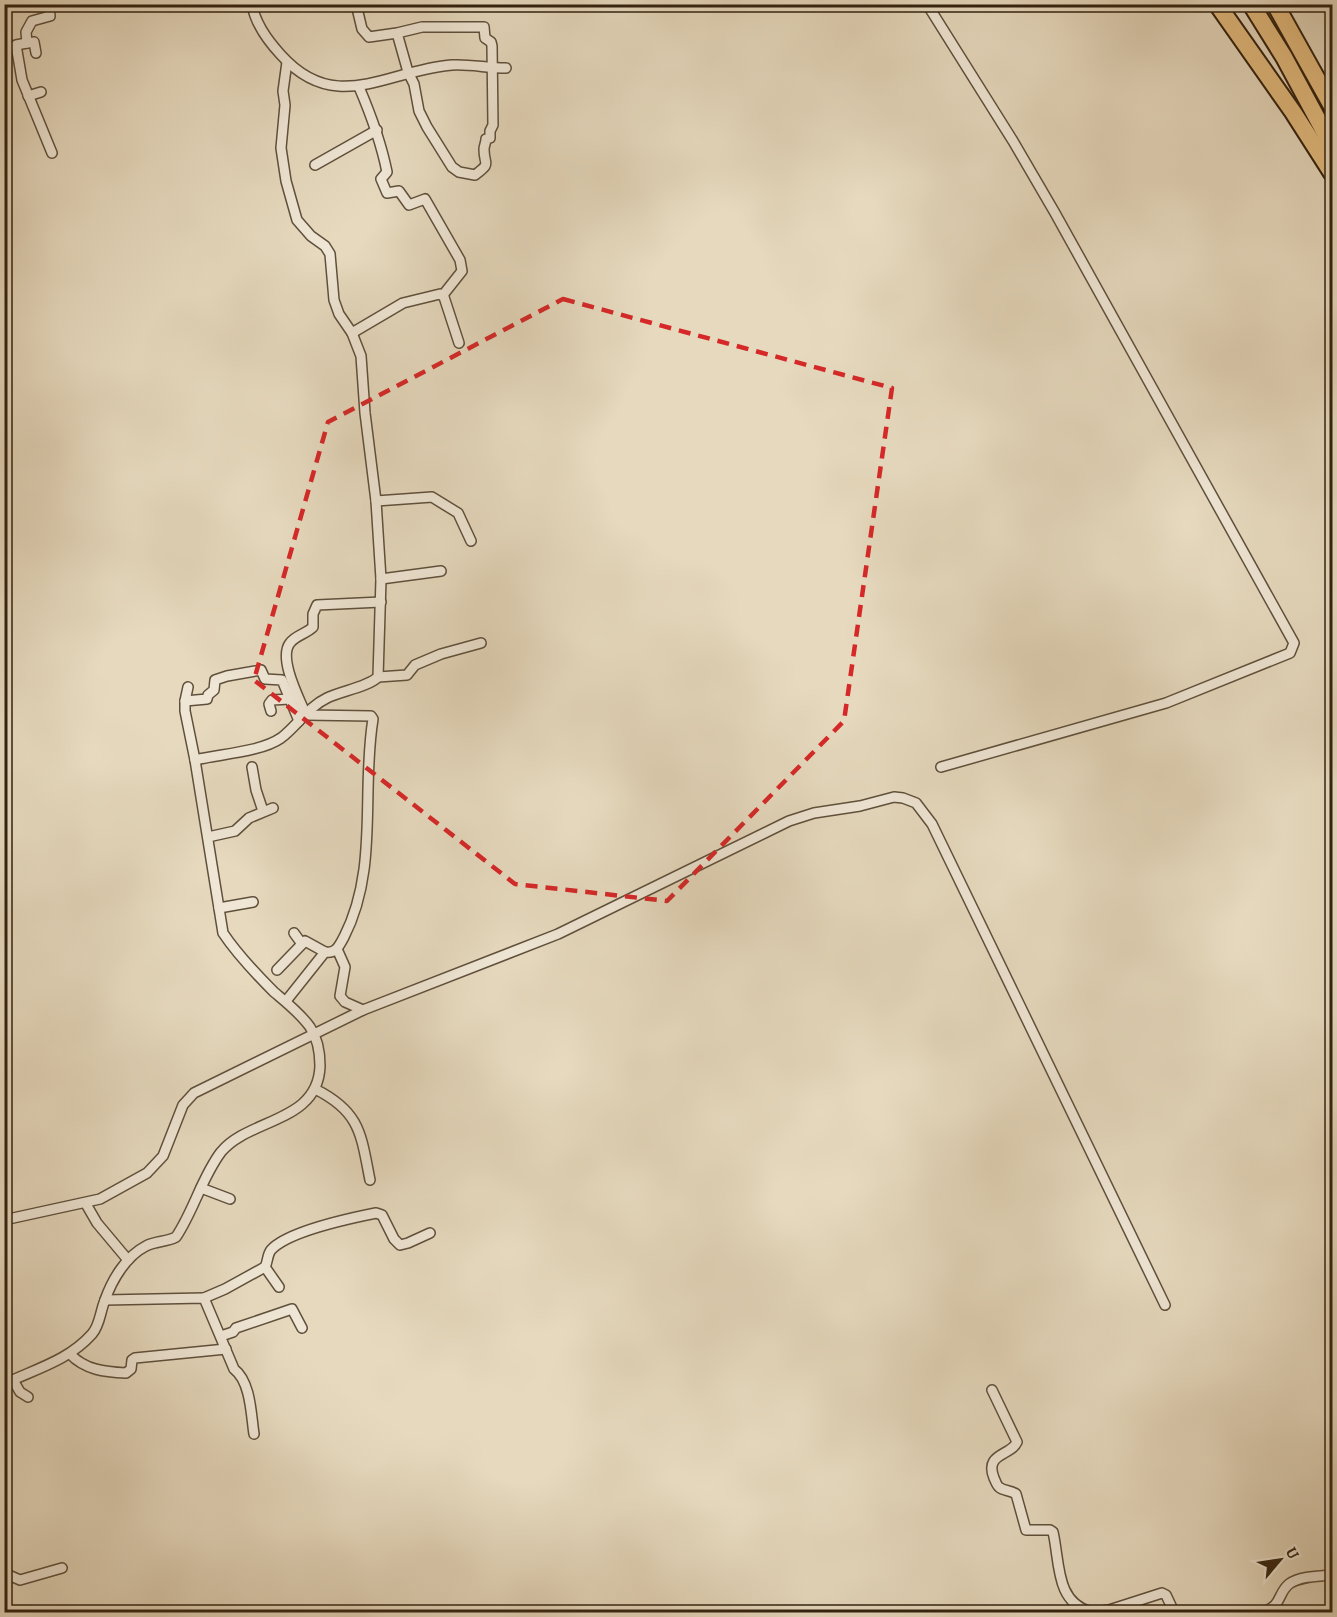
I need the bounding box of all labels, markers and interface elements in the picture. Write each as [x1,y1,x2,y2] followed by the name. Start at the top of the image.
[1250,1530,1310,1590] north arrow
[1280,1543,1305,1564] text: U

